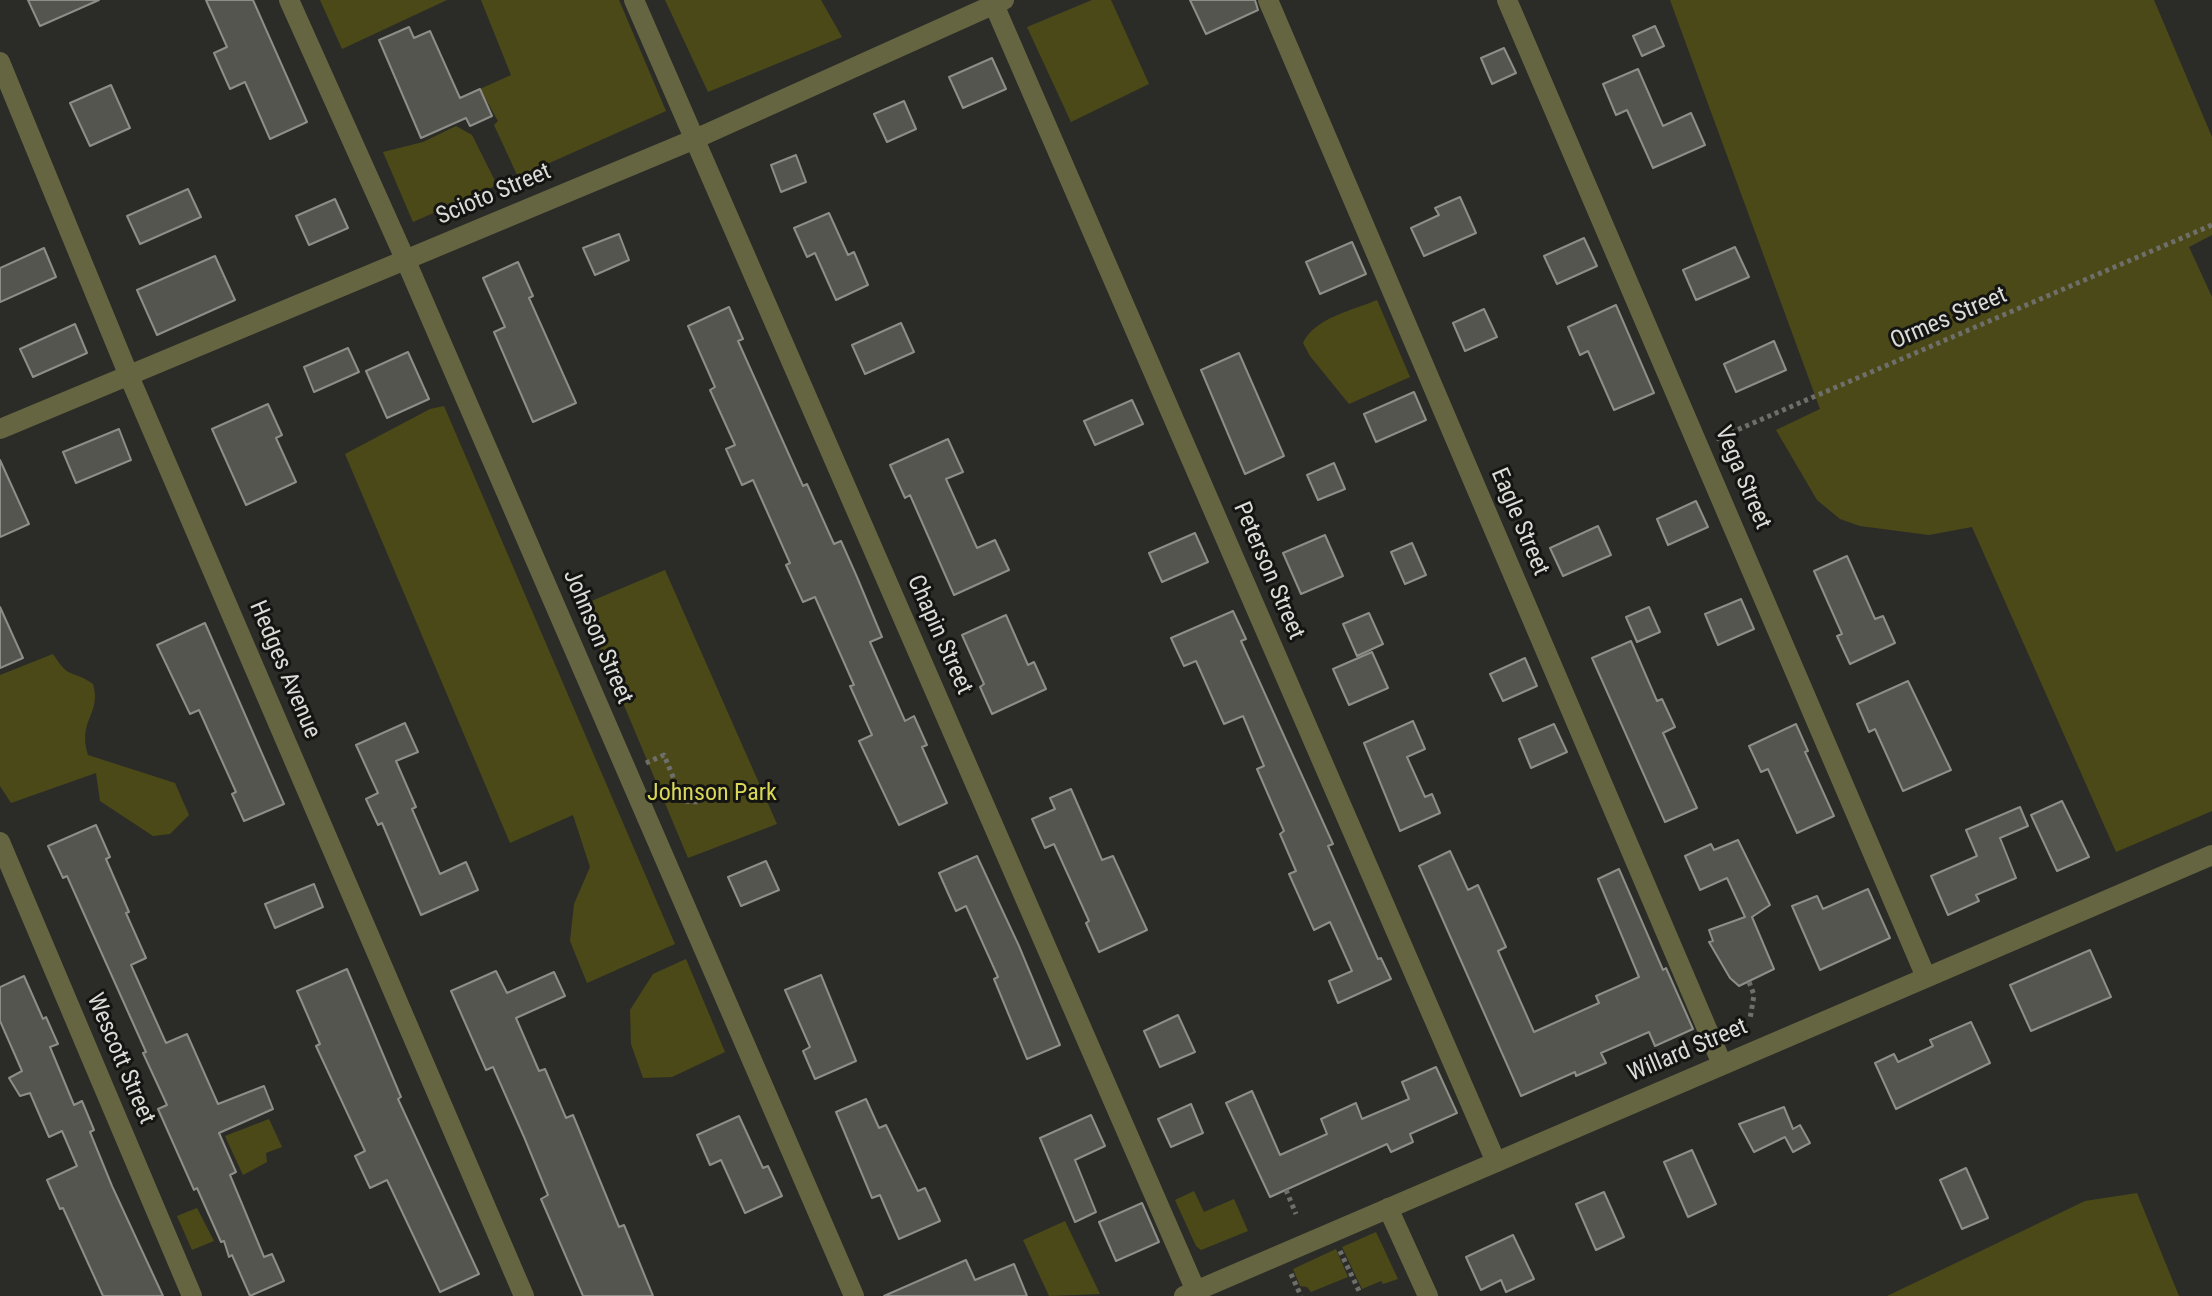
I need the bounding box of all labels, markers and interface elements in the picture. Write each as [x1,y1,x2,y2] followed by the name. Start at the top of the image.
[432,158,556,232] street label: Scioto Street
[1886,282,2012,356] street label: Ormes Street
[1707,422,1777,534] street label: Vega Street
[1484,464,1554,580] street label: Eagle Street
[1226,498,1310,644] street label: Peterson Street
[556,565,638,709] street label: Johnson Street
[900,571,978,699] street label: Chapin Street
[242,597,326,743] street label: Hedges Avenue
[647,780,777,808] park label: Johnson Park
[80,989,160,1129] street label: Wescott Street
[1624,1013,1752,1089] street label: Willard Street

